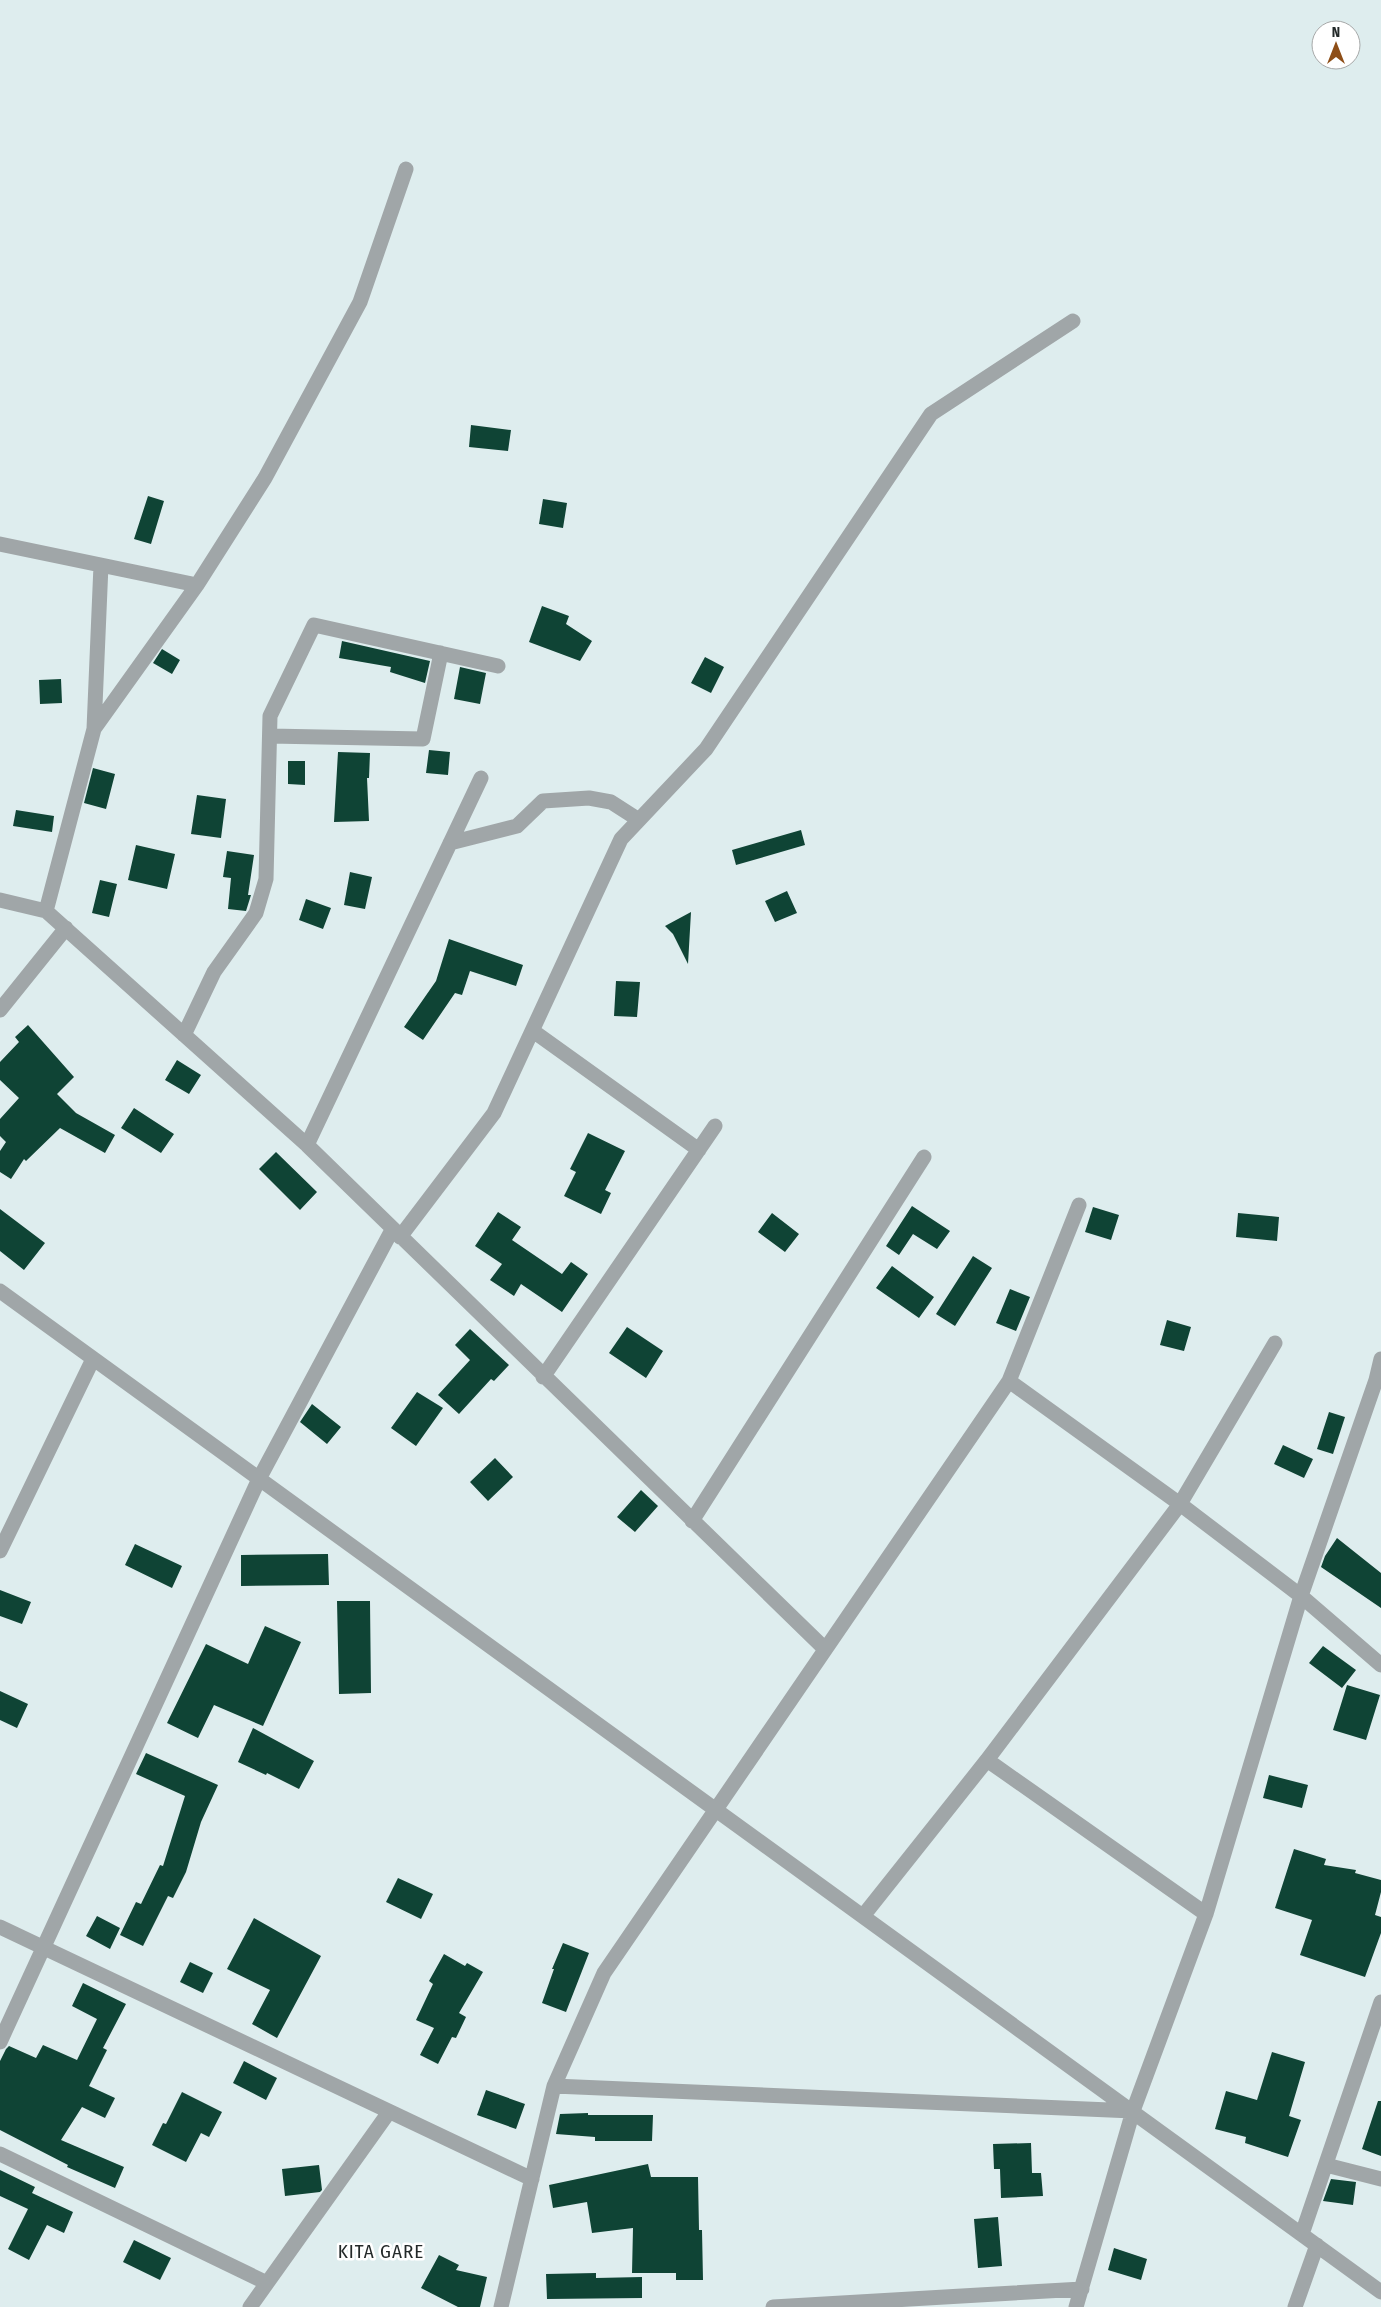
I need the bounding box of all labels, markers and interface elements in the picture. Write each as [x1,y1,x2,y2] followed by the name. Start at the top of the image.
[1311,20,1361,70] north arrow
[1332,24,1340,41] text: N
[338,2240,424,2263] district label: KITA GARE

